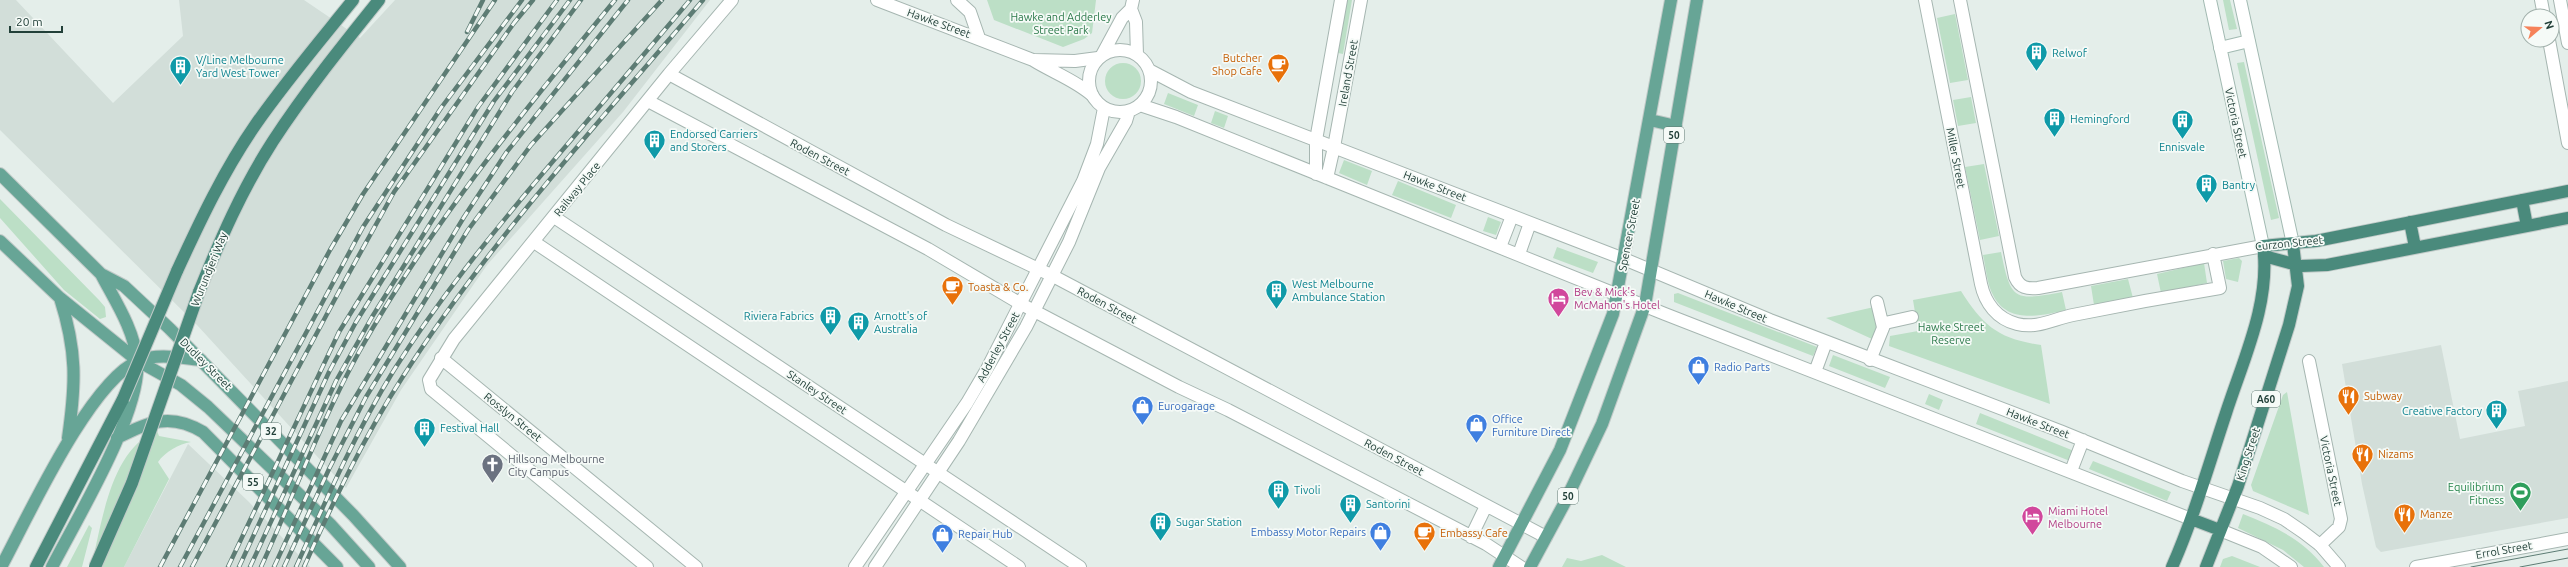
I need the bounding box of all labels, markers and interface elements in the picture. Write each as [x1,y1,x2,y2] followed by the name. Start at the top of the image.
[906,6,973,40] street label: Hawke Street
[10,8,62,34] scale bar
[2520,8,2560,48] north arrow
[1010,11,1112,36] park label: Hawke and Adderley Street Park
[16,15,43,28] text: 20 m
[2542,19,2556,31] text: N
[1336,38,1360,107] street label: Ireland Street
[2023,40,2049,73] building icon: Relwof
[2052,47,2088,59] place label: Relwof
[1265,51,1291,84] cafe icon: Butcher Shop Cafe
[1212,52,1263,77] place label: Butcher Shop Cafe
[167,53,193,86] building icon: V/Line Melbourne Yard West Tower
[196,54,284,79] place label: V/Line Melbourne Yard West Tower
[2223,87,2249,160] street label: Victoria Street
[2041,106,2067,139] building icon: Hemingford
[2169,108,2195,141] building icon: Ennisvale
[2070,113,2130,125] place label: Hemingford
[642,127,668,160] building icon: Endorsed Carriers and Storers
[1664,127,1684,143] road number: 50
[1944,127,1968,190] street label: Miller Street
[670,128,758,153] place label: Endorsed Carriers and Storers
[788,136,852,178] street label: Roden Street
[2159,141,2205,153] place label: Ennisvale
[551,159,603,219] street label: Railway Place
[1402,168,1469,204] street label: Hawke Street
[2193,172,2219,205] building icon: Bantry
[2222,179,2256,191] place label: Bantry
[1616,197,1642,272] street label: Spencer Street
[189,230,230,308] street label: Wurundjeri Way
[2255,233,2324,253] street label: Curzon Street
[940,274,966,307] cafe icon: Toasta & Co.
[1263,277,1289,310] building icon: West Melbourne Ambulance Station
[1292,278,1385,303] place label: West Melbourne Ambulance Station
[968,281,1028,293] place label: Toasta & Co.
[1075,284,1139,326] street label: Roden Street
[1545,285,1571,318] hotel icon: Bev & Mick's McMahon's Hotel
[1574,286,1660,311] place label: Bev & Mick's McMahon's Hotel
[1703,287,1770,325] street label: Hawke Street
[817,303,843,336] building icon: Riviera Fabrics
[846,309,872,342] building icon: Arnott's of Australia
[974,309,1022,384] street label: Adderley Street
[744,310,814,322] place label: Riviera Fabrics
[874,310,928,335] place label: Arnott's of Australia
[1918,321,1985,346] park label: Hawke Street Reserve
[178,336,235,393] street label: Dudley Street
[1686,354,1712,387] shop icon: Radio Parts
[1714,361,1770,373] place label: Radio Parts
[785,368,850,417] street label: Stanley Street
[2336,383,2362,416] restaurant icon: Subway
[482,390,545,444] street label: Rosslyn Street
[2364,390,2403,402] place label: Subway
[2252,391,2280,407] road number: A60
[1129,393,1155,426] shop icon: Eurogarage
[2484,398,2510,431] building icon: Creative Factory
[1158,400,1215,412] place label: Eurogarage
[2005,405,2072,441] street label: Hawke Street
[2402,405,2483,417] place label: Creative Factory
[1464,412,1490,445] shop icon: Office Furniture Direct
[1492,413,1571,438] place label: Office Furniture Direct
[412,415,438,448] building icon: Festival Hall
[440,422,499,434] place label: Festival Hall
[261,423,281,439] road number: 32
[2234,425,2262,482] street label: King Street
[2318,435,2344,508] street label: Victoria Street
[1362,436,1426,478] street label: Roden Street
[2350,441,2376,474] restaurant icon: Nizams
[2378,448,2414,460] place label: Nizams
[480,452,506,485] church icon: Hillsong Melbourne City Campus
[508,453,605,478] place label: Hillsong Melbourne City Campus
[243,474,263,490] road number: 55
[1265,477,1291,510] building icon: Tivoli
[2507,480,2533,513] sports icon: Equilibrium Fitness
[2448,481,2504,506] place label: Equilibrium Fitness
[1294,484,1320,496] place label: Tivoli
[1558,488,1578,504] road number: 50
[1337,491,1363,524] building icon: Santorini
[1366,498,1410,510] place label: Santorini
[2392,501,2418,534] restaurant icon: Manze
[2019,504,2045,537] hotel icon: Miami Hotel Melbourne
[2048,505,2108,530] place label: Miami Hotel Melbourne
[2420,508,2453,520] place label: Manze
[1148,509,1174,542] building icon: Sugar Station
[1176,516,1242,528] place label: Sugar Station
[1368,519,1394,552] shop icon: Embassy Motor Repairs
[1412,520,1438,553] cafe icon: Embassy Cafe
[930,521,956,554] shop icon: Repair Hub
[1251,526,1366,538] place label: Embassy Motor Repairs
[1440,527,1508,539] place label: Embassy Cafe
[958,528,1013,540] place label: Repair Hub
[2475,539,2534,561] street label: Errol Street

